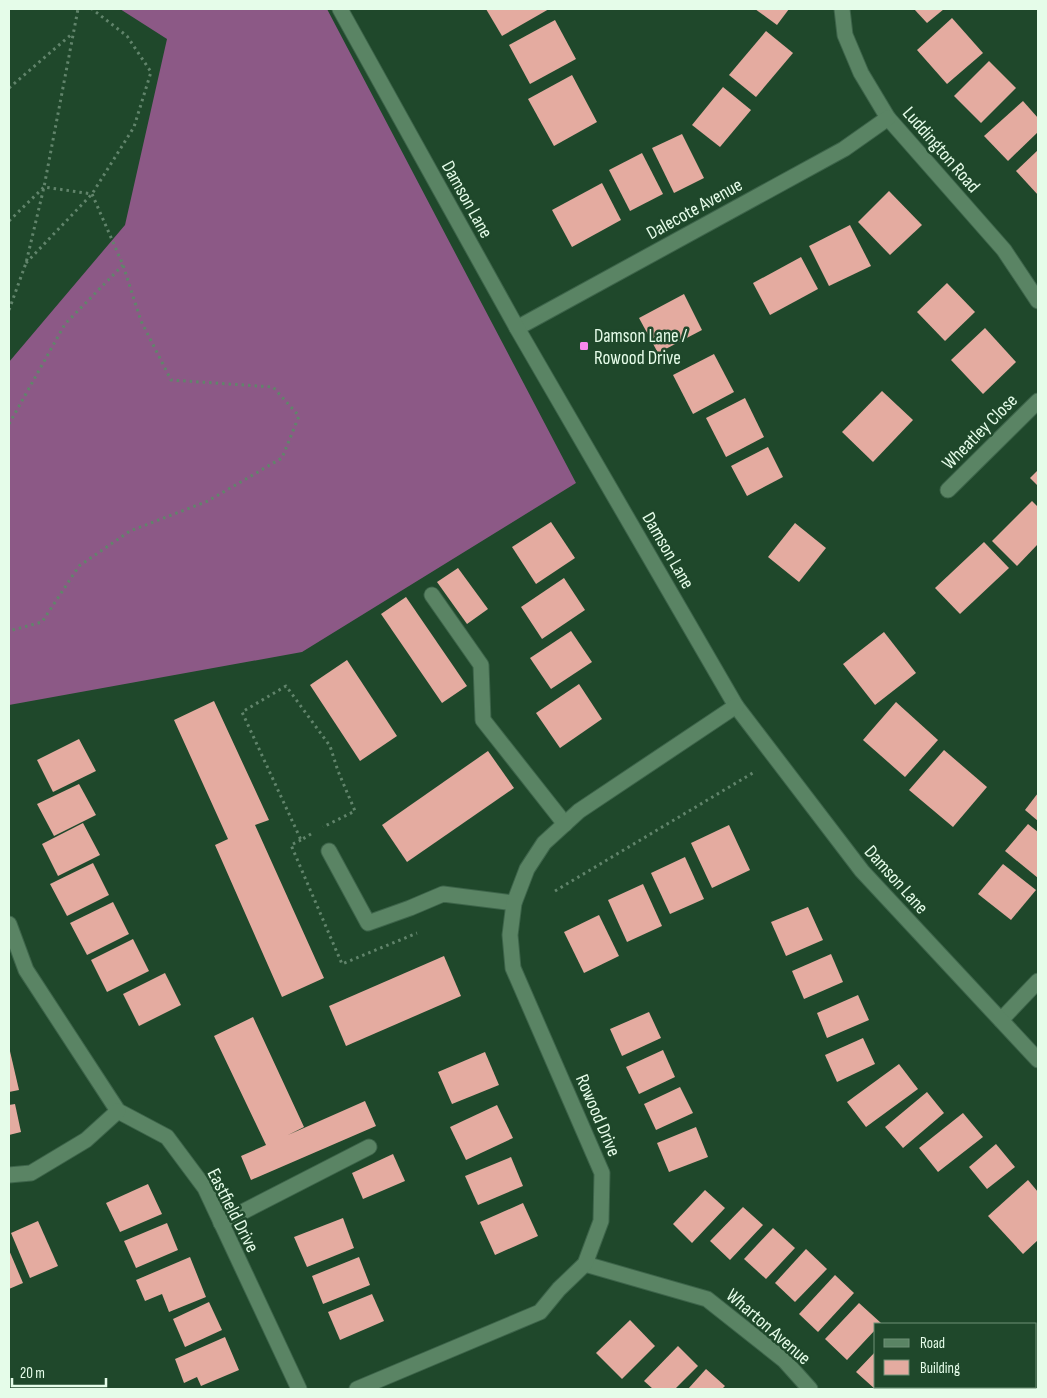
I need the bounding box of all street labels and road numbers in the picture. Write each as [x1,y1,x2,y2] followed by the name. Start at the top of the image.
[897,102,984,198] street label: Luddington Road
[436,157,497,242] street label: Damson Lane
[643,174,747,245] street label: Dalecote Avenue
[937,389,1023,475] street label: Wheatley Close
[637,508,699,593] street label: Damson Lane
[859,841,933,919] street label: Damson Lane
[570,1071,625,1160] street label: Rowood Drive
[202,1165,264,1256] street label: Eastfield Drive
[721,1284,815,1370] street label: Wharton Avenue

